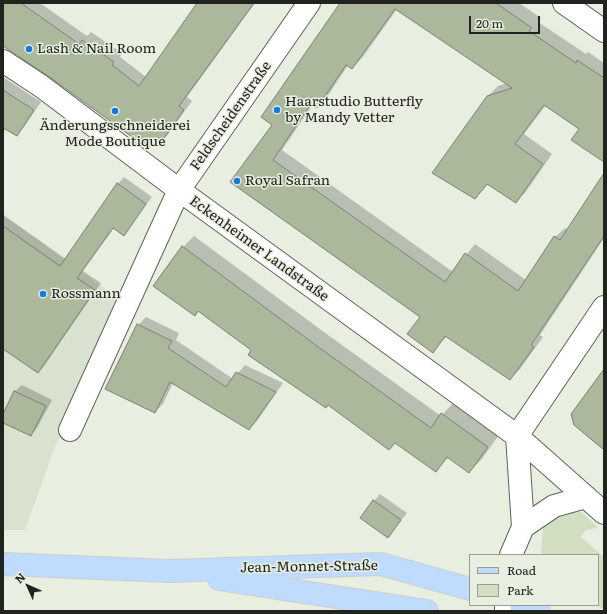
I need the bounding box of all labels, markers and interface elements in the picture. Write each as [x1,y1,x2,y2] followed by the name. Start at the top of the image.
[471,8,542,34] scale bar
[476,14,503,32] text: 20 m
[37,41,156,57] place label: Lash & Nail Room
[24,44,34,54] marker: Lash & Nail Room
[187,58,275,174] street label: Feldscheidenstraße
[285,94,423,126] place label: Haarstudio Butterfly by Mandy Vetter
[272,105,282,115] marker: Haarstudio Butterfly by Mandy Vetter
[110,106,120,116] marker: Änderungsschneiderei Mode Boutique
[40,118,190,150] place label: Änderungsschneiderei Mode Boutique
[245,173,330,189] place label: Royal Safran
[232,176,242,186] marker: Royal Safran
[186,193,332,305] street label: Eckenheimer Landstraße
[51,286,121,302] place label: Rossmann
[38,289,48,299] marker: Rossmann
[469,554,599,606] legend
[240,557,378,577] street label: Jean-Monnet-Straße
[507,561,536,579] text: Road
[8,566,48,606] north arrow
[11,569,28,586] text: N
[507,581,533,599] text: Park

